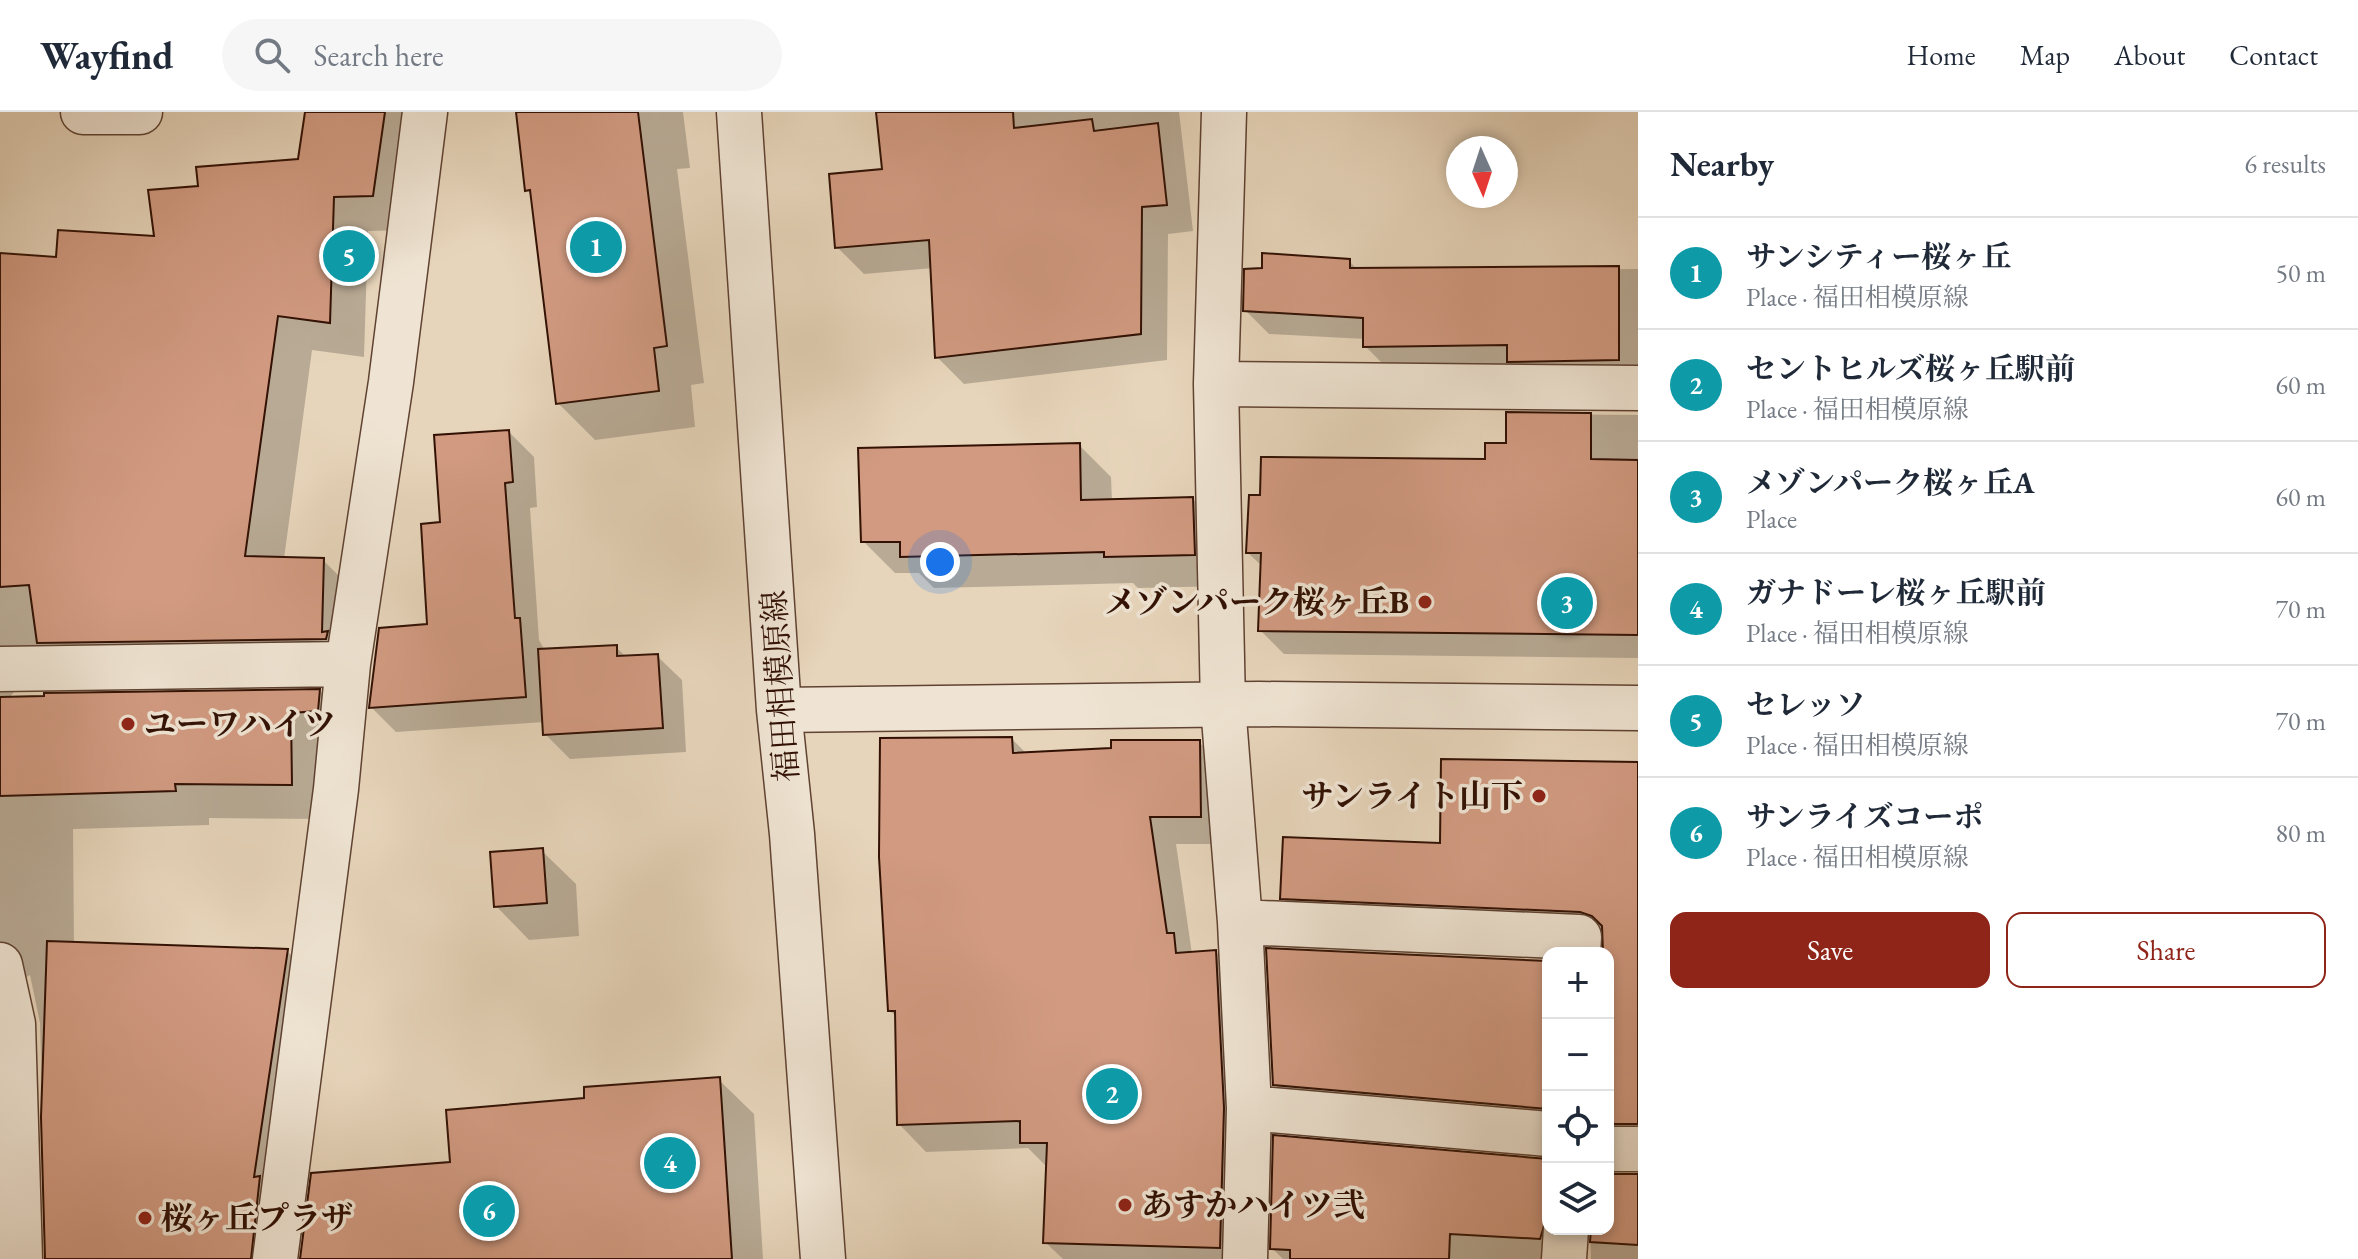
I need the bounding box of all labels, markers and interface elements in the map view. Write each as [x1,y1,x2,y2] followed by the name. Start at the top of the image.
[222,19,782,91] search box
[40,31,174,80] text: Wayfind
[250,33,294,77] icon: search
[314,36,444,75] text: Search here
[1906,37,1976,73] text: Home
[2020,37,2070,73] text: Map
[2114,37,2185,73] text: About
[2229,37,2318,73] text: Contact
[1446,136,1518,208] north arrow
[1670,142,1774,186] text: Nearby
[2245,147,2326,181] text: 6 results
[570,217,622,277] pin: 1
[323,226,375,286] pin: 5
[1746,237,2011,276] text: サンシティー桜ヶ丘
[1689,256,1703,290] text: 1
[2276,256,2326,290] text: 50 m
[1746,280,1969,314] text: Place · 福田相模原線
[1746,349,2075,388] text: セントヒルズ桜ヶ丘駅前
[1689,368,1703,402] text: 2
[2276,368,2326,402] text: 60 m
[1746,392,1969,426] text: Place · 福田相模原線
[1746,463,2035,502] text: メゾンパーク桜ヶ丘A
[1689,480,1703,514] text: 3
[2276,480,2326,514] text: 60 m
[1746,502,1797,536] text: Place
[920,542,960,582] your location
[1541,573,1593,633] pin: 3
[1746,573,2045,612] text: ガナドーレ桜ヶ丘駅前
[1104,581,1409,623] place label: メゾンパーク桜ヶ丘B
[752,589,808,783] street label: 福田相模原線
[1689,592,1703,626] text: 4
[2276,592,2326,626] text: 70 m
[1416,593,1434,611] marker: メゾンパーク桜ヶ丘B
[1746,616,1969,650] text: Place · 福田相模原線
[1746,685,1866,724] text: セレッソ
[144,703,336,745] place label: ユーワハイツ
[1689,704,1703,738] text: 5
[2276,704,2326,738] text: 70 m
[119,715,137,733] marker: ユーワハイツ
[1746,728,1969,762] text: Place · 福田相模原線
[1302,775,1523,817] place label: サンライト山下
[1530,787,1548,805] marker: サンライト山下
[1746,797,1983,836] text: サンライズコーポ
[1689,816,1703,850] text: 6
[2276,816,2326,850] text: 80 m
[1746,840,1969,874] text: Place · 福田相模原線
[1670,912,1990,988] button: Save
[2006,912,2326,988] button: Share
[1542,947,1614,1235] map controls
[1542,947,1614,1019] button: +
[1542,1019,1614,1091] button: −
[1086,1064,1138,1124] pin: 2
[1542,1091,1614,1163] button: locate
[644,1133,696,1193] pin: 4
[1542,1163,1614,1235] button: layers
[463,1181,515,1241] pin: 6
[1141,1184,1365,1226] place label: あすかハイツ弐
[1116,1196,1134,1214] marker: あすかハイツ弐
[161,1197,353,1239] place label: 桜ヶ丘プラザ
[136,1209,154,1227] marker: 桜ヶ丘プラザ

